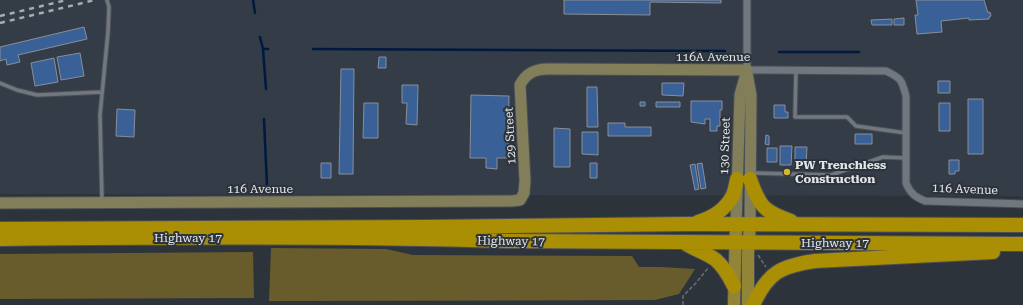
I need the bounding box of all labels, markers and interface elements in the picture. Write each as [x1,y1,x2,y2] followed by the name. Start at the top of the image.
[676,50,751,64] street label: 116A Avenue
[501,106,518,165] street label: 129 Street
[717,116,733,175] street label: 130 Street
[795,158,886,186] place label: PW Trenchless Construction
[782,167,792,177] marker: PW Trenchless Construction
[932,181,999,197] street label: 116 Avenue
[227,182,294,196] street label: 116 Avenue
[154,231,222,245] street label: Highway 17
[477,233,545,249] street label: Highway 17
[801,236,869,250] street label: Highway 17

